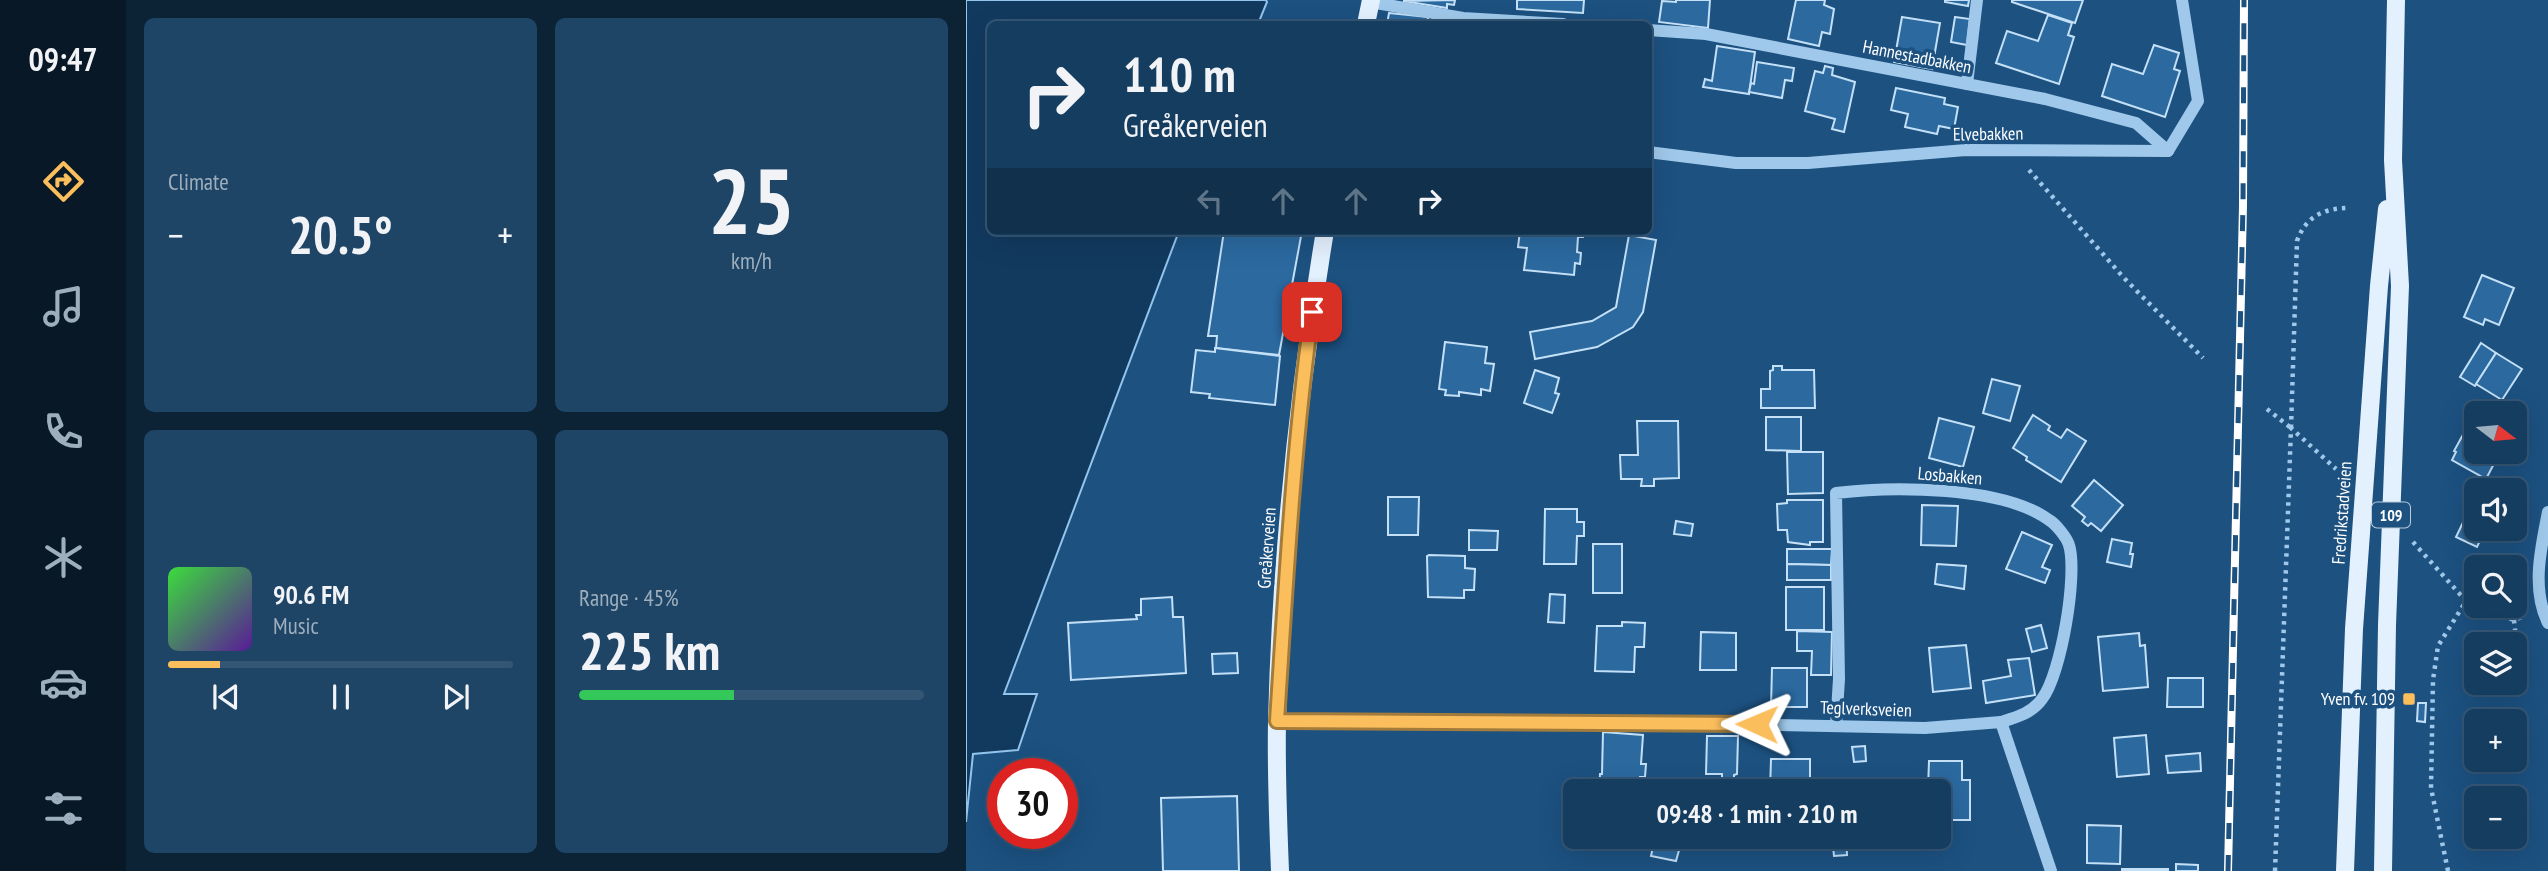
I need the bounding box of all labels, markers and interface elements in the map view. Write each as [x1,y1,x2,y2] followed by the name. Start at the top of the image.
[1861,35,1973,78] street label: Hannestadbakken
[28,38,98,80] text: 09:47
[1123,42,1236,106] text: 110 m
[1008,49,1099,140] icon: right
[1123,104,1267,146] text: Greåkerveien
[1953,121,2023,146] street label: Elvebakken
[708,141,795,259] text: 25
[39,157,88,206] icon: directions
[168,167,229,196] text: Climate
[1191,182,1229,220] icon: left
[1264,182,1302,220] icon: ahead
[1337,182,1375,220] icon: ahead
[1410,182,1448,220] icon: right
[288,201,393,268] text: 20.5°
[168,210,184,259] text: −
[497,210,513,259] text: +
[731,246,772,275] text: km/h
[39,282,88,331] icon: music
[1282,282,1342,342] pin
[1293,293,1331,331] icon: arrive
[2464,401,2527,464] north arrow
[2464,401,2527,849] map controls
[39,407,88,456] icon: phone
[1917,461,1983,490] street label: Losbakken
[2326,461,2357,565] street label: Fredrikstadveien
[2464,478,2527,541] button: sound
[2372,502,2410,528] road number: 109
[1252,507,1281,589] street label: Greåkerveien
[39,533,88,582] icon: climate
[2464,555,2527,618] button: search
[273,578,349,611] text: 90.6 FM
[579,583,679,612] text: Range · 45%
[273,611,319,640] text: Music
[579,617,720,684] text: 225 km
[2464,632,2527,695] button: layers
[39,658,88,707] icon: car
[207,678,245,716] icon: previous
[322,678,360,716] icon: pause
[437,678,475,716] icon: next
[1720,687,1794,761] position arrow
[2321,687,2395,710] place label: Yven fv. 109
[2401,691,2417,707] marker: Yven fv. 109
[1820,695,1912,722] street label: Teglverksveien
[2464,709,2527,772] button: +
[987,758,1078,849] speed limit sign: 30
[39,784,88,833] icon: filters
[2464,786,2527,849] button: −
[1657,797,1857,830] text: 09:48 · 1 min · 210 m

